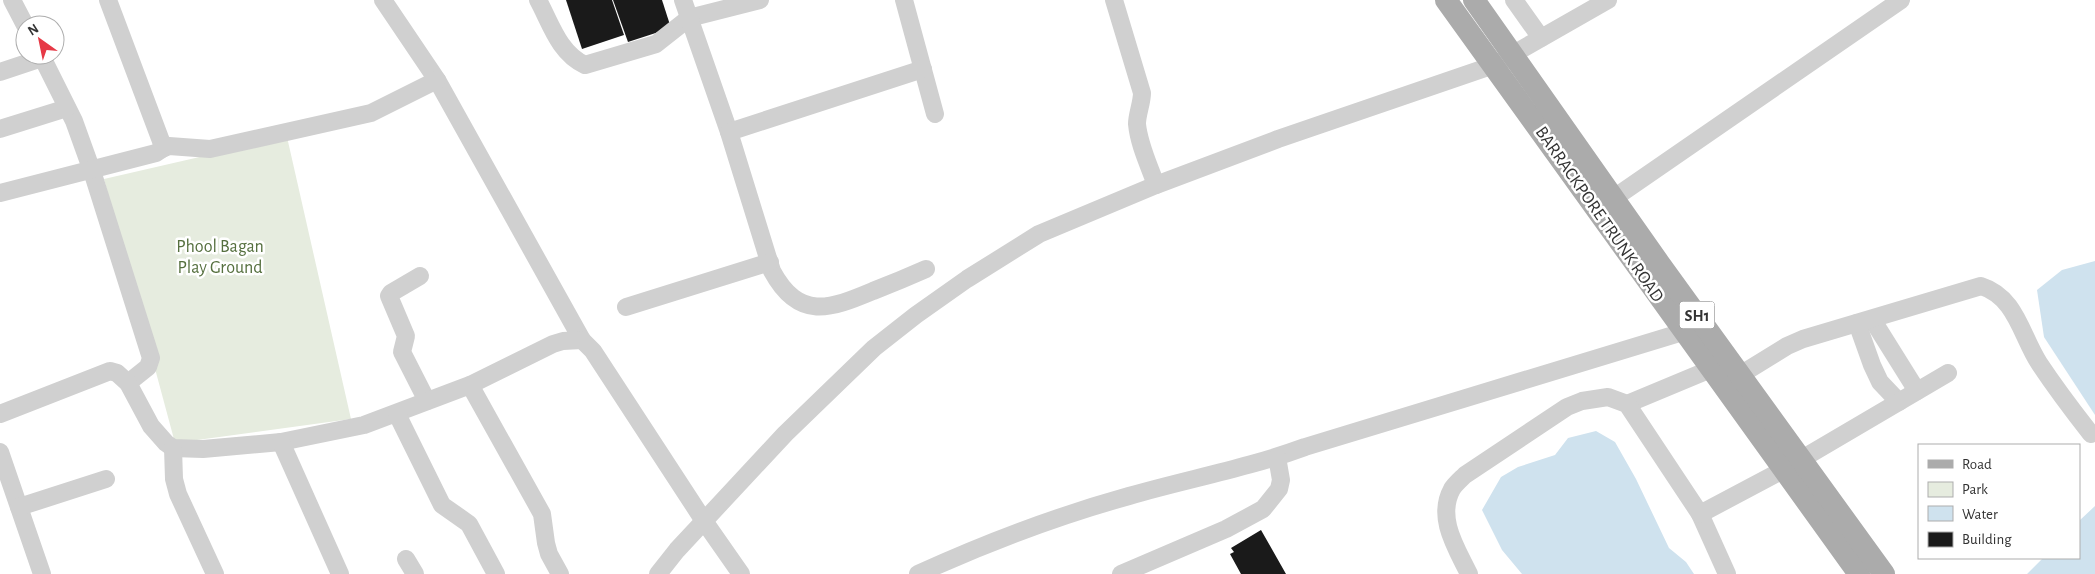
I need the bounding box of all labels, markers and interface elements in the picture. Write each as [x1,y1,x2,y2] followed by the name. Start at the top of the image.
[15,15,65,65] north arrow
[26,21,41,38] text: N
[1532,124,1667,306] street label: BARRACKPORE TRUNK ROAD
[176,238,264,277] park label: Phool Bagan Play Ground
[1680,302,1714,328] road number: SH1
[1918,444,2080,559] legend
[1962,457,1992,472] text: Road
[1962,482,1988,497] text: Park
[1962,507,1998,522] text: Water
[1962,532,2012,547] text: Building

